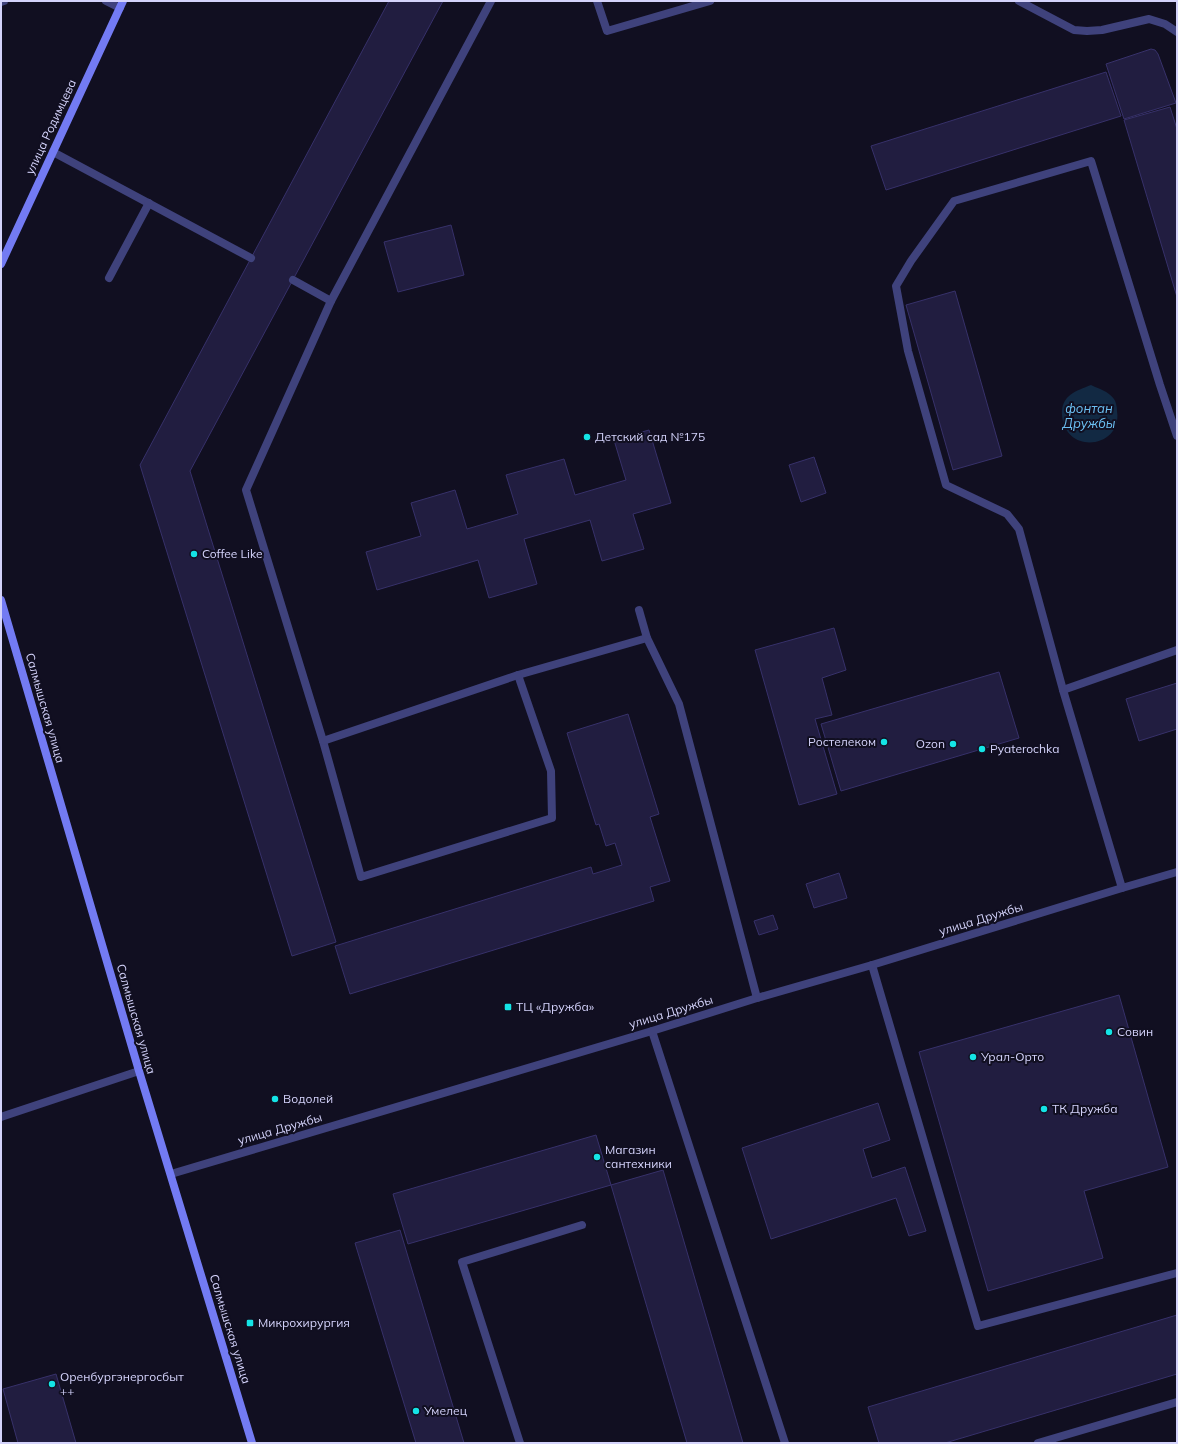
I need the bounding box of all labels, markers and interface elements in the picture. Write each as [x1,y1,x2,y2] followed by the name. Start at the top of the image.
[22,77,79,177] street label: улица Родимцева
[1061,400,1116,431] water label: фонтан Дружбы
[595,429,705,444] place label: Детский сад №175
[582,432,592,442] marker: Детский сад №175
[202,546,262,561] place label: Coffee Like
[189,549,199,559] marker: Coffee Like
[23,651,68,765] street label: Салмышская улица
[808,734,876,749] place label: Ростелеком
[916,736,945,751] place label: Ozon
[879,737,889,747] marker: Ростелеком
[948,739,958,749] marker: Ozon
[990,741,1059,756] place label: Pyaterochka
[977,744,987,754] marker: Pyaterochka
[937,899,1025,938] street label: улица Дружбы
[114,962,159,1076] street label: Салмышская улица
[627,992,715,1031] street label: улица Дружбы
[516,999,595,1014] place label: ТЦ «Дружба»
[503,1002,513,1012] marker: ТЦ «Дружба»
[1117,1024,1153,1039] place label: Совин
[1104,1027,1114,1037] marker: Совин
[980,1049,1044,1064] place label: Урал-Орто
[968,1052,978,1062] marker: Урал-Орто
[283,1091,333,1106] place label: Водолей
[270,1094,280,1104] marker: Водолей
[1052,1101,1118,1116] place label: ТК Дружба
[1039,1104,1049,1114] marker: ТК Дружба
[236,1109,324,1148] street label: улица Дружбы
[605,1142,672,1171] place label: Магазин сантехники
[592,1152,602,1162] marker: Магазин сантехники
[207,1272,254,1385] street label: Салмышская улица
[258,1315,350,1330] place label: Микрохирургия
[245,1318,255,1328] marker: Микрохирургия
[60,1369,184,1398] place label: Оренбургэнергосбыт ++
[47,1379,57,1389] marker: Оренбургэнергосбыт ++
[423,1403,467,1418] place label: Умелец
[411,1406,421,1416] marker: Умелец

